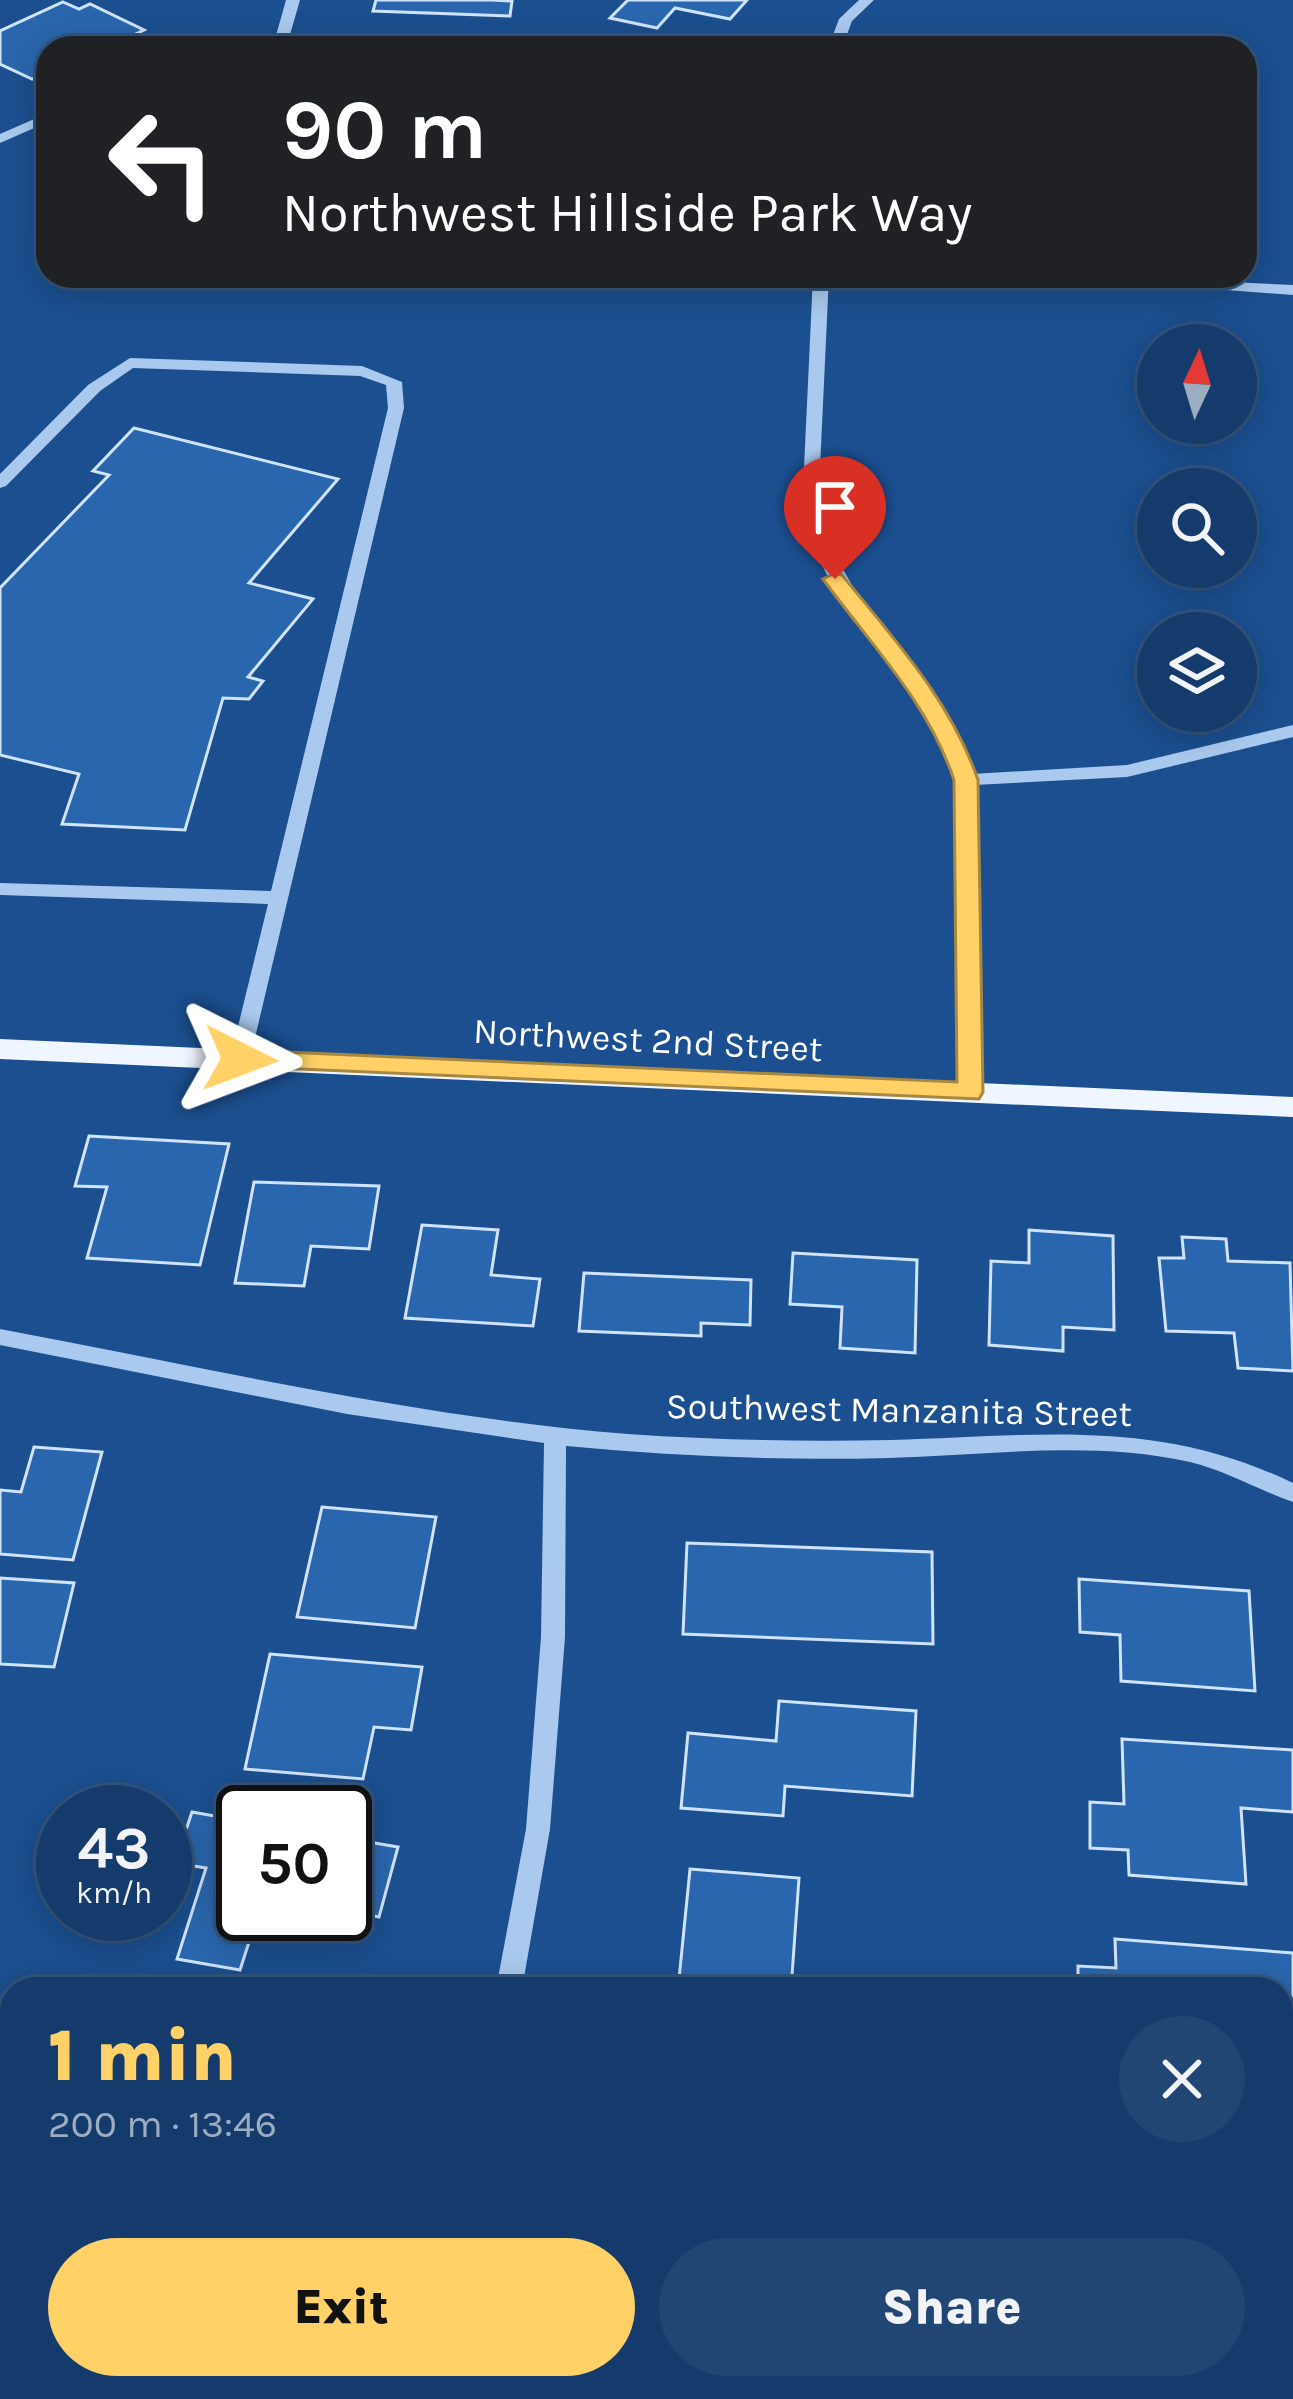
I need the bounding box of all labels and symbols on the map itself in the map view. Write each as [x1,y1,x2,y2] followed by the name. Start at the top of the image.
[1137,324,1257,444] north arrow
[784,456,886,579] pin
[177,996,303,1122] position arrow
[472,1010,824,1070] street label: Northwest 2nd Street
[666,1385,1132,1435] street label: Southwest Manzanita Street
[216,1785,372,1941] speed limit sign: 50

